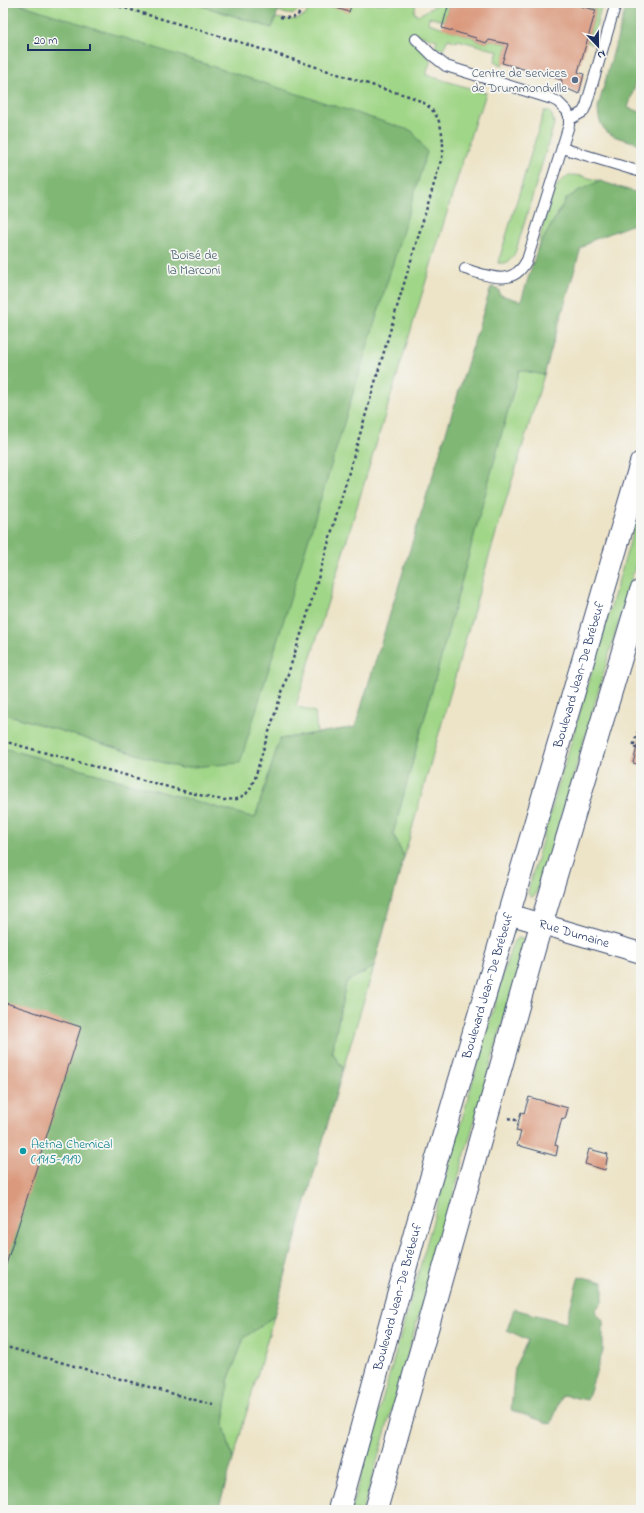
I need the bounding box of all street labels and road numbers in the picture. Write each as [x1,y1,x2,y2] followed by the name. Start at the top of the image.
[548,599,610,751] street label: Boulevard Jean-De Brébeuf
[457,909,518,1062] street label: Boulevard Jean-De Brébeuf
[537,914,612,953] street label: Rue Dumaine
[368,1220,427,1373] street label: Boulevard Jean-De Brébeuf

